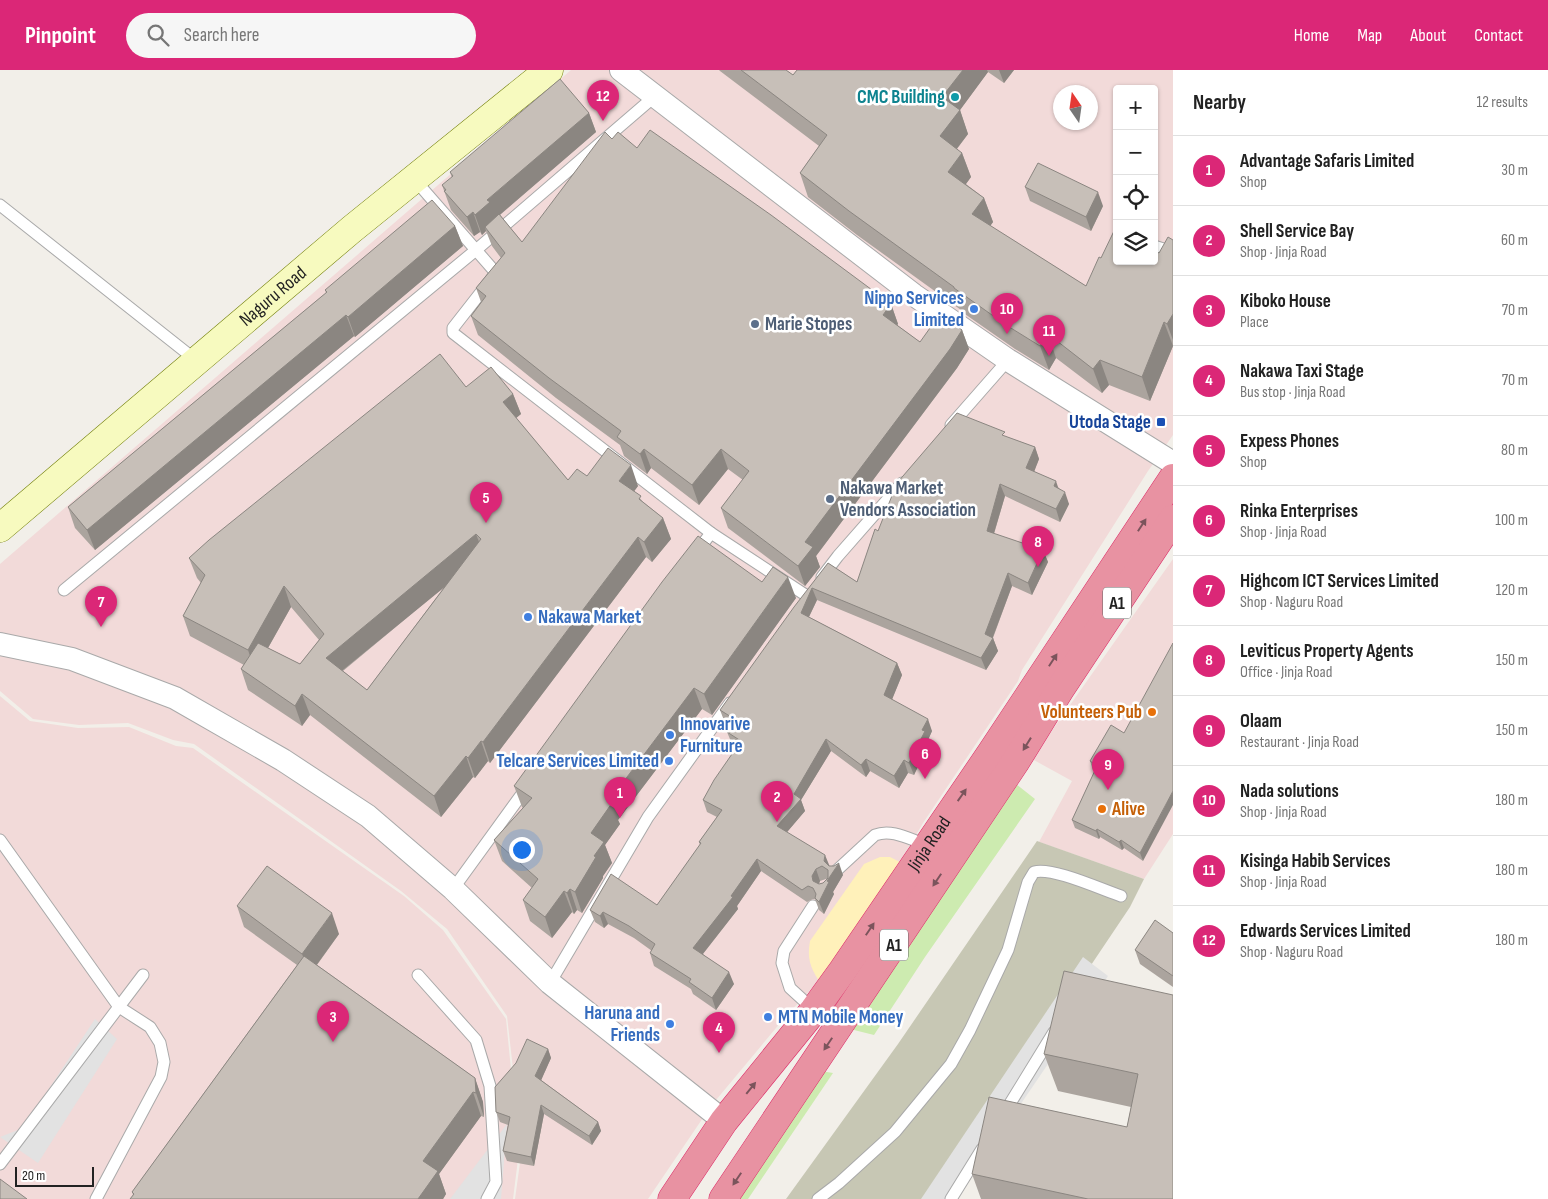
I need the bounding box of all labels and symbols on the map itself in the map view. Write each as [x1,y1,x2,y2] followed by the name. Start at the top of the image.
[587,80,619,121] pin: 12
[1053,85,1098,130] north arrow
[857,86,945,109] place label: CMC Building
[949,91,961,103] marker: CMC Building
[235,261,311,331] street label: Naguru Road
[864,287,964,332] place label: Nippo Services Limited
[991,293,1023,334] pin: 10
[968,303,980,315] marker: Nippo Services Limited
[765,313,852,336] place label: Marie Stopes
[1033,315,1065,356] pin: 11
[749,318,761,330] marker: Marie Stopes
[1069,411,1151,434] place label: Utoda Stage
[1155,416,1167,428] marker: Utoda Stage
[840,477,976,522] place label: Nakawa Market Vendors Association
[470,482,502,523] pin: 5
[824,493,836,505] marker: Nakawa Market Vendors Association
[1137,518,1147,531] one-way arrow
[1022,526,1054,567] pin: 8
[85,586,117,627] pin: 7
[1103,588,1131,618] road number: A1
[538,606,641,629] place label: Nakawa Market
[522,611,534,623] marker: Nakawa Market
[1048,653,1057,667] one-way arrow
[1041,701,1142,724] place label: Volunteers Pub
[1146,706,1158,718] marker: Volunteers Pub
[680,713,750,758] place label: Innovarive Furniture
[664,729,676,741] marker: Innovarive Furniture
[1022,737,1031,751] one-way arrow
[909,738,941,779] pin: 6
[1092,749,1124,790] pin: 9
[496,750,659,773] place label: Telcare Services Limited
[663,755,675,767] marker: Telcare Services Limited
[604,777,636,818] pin: 1
[761,781,793,822] pin: 2
[957,788,967,802] one-way arrow
[1111,798,1145,821] place label: Alive
[1096,803,1108,815] marker: Alive
[902,812,956,876] street label: Jinja Road
[509,837,535,863] your location
[933,873,942,886] one-way arrow
[865,923,875,936] one-way arrow
[880,930,908,960] road number: A1
[317,1001,349,1042] pin: 3
[584,1002,660,1047] place label: Haruna and Friends
[778,1006,903,1029] place label: MTN Mobile Money
[762,1011,774,1023] marker: MTN Mobile Money
[703,1012,735,1053] pin: 4
[664,1018,676,1030] marker: Haruna and Friends
[823,1038,833,1051] one-way arrow
[745,1082,756,1095] one-way arrow
[15,1164,94,1187] scale bar
[732,1172,742,1186] one-way arrow

